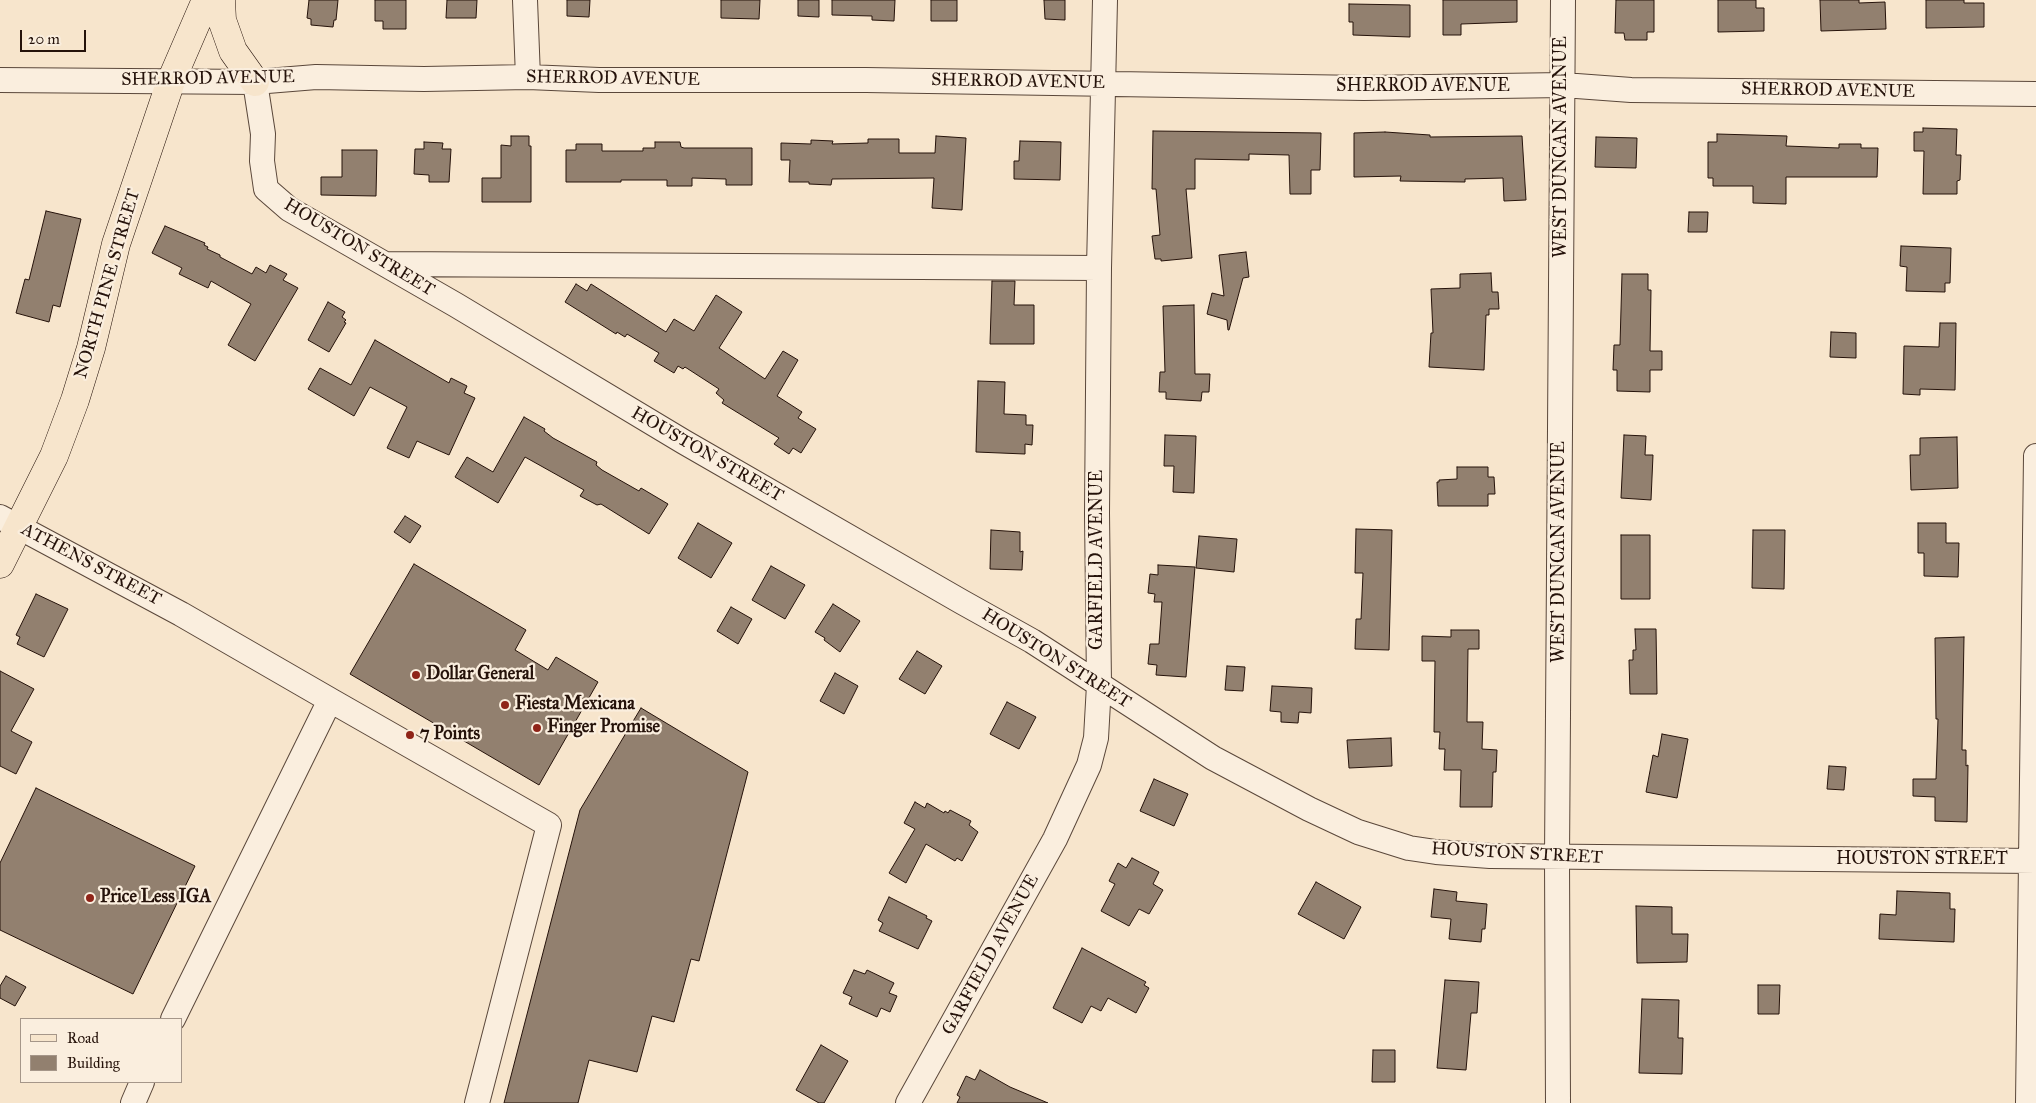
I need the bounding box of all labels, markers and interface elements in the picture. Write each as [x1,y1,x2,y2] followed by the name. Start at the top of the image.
[22,20,89,52] scale bar
[28,30,60,48] text: 20 m
[1551,36,1573,258] street label: WEST DUNCAN AVENUE
[121,67,295,91] street label: SHERROD AVENUE
[526,67,700,91] street label: SHERROD AVENUE
[931,70,1105,94] street label: SHERROD AVENUE
[1336,76,1510,98] street label: SHERROD AVENUE
[1741,79,1915,103] street label: SHERROD AVENUE
[71,187,145,381] street label: NORTH PINE STREET
[280,195,438,301] street label: HOUSTON STREET
[627,403,787,507] street label: HOUSTON STREET
[1549,441,1571,663] street label: WEST DUNCAN AVENUE
[1087,470,1109,650] street label: GARFIELD AVENUE
[17,519,165,611] street label: ATHENS STREET
[977,604,1135,714] street label: HOUSTON STREET
[426,664,534,686] place label: Dollar General
[410,669,422,681] marker: Dollar General
[515,694,635,716] place label: Fiesta Mexicana
[499,699,511,711] marker: Fiesta Mexicana
[547,717,660,739] place label: Finger Promise
[531,722,543,734] marker: Finger Promise
[420,724,480,746] place label: 7 Points
[404,729,416,741] marker: 7 Points
[1431,839,1603,869] street label: HOUSTON STREET
[1836,849,2008,871] street label: HOUSTON STREET
[938,871,1044,1039] street label: GARFIELD AVENUE
[100,887,211,909] place label: Price Less IGA
[84,892,96,904] marker: Price Less IGA
[20,1018,182,1083] legend
[67,1029,99,1047] text: Road
[67,1054,120,1072] text: Building

